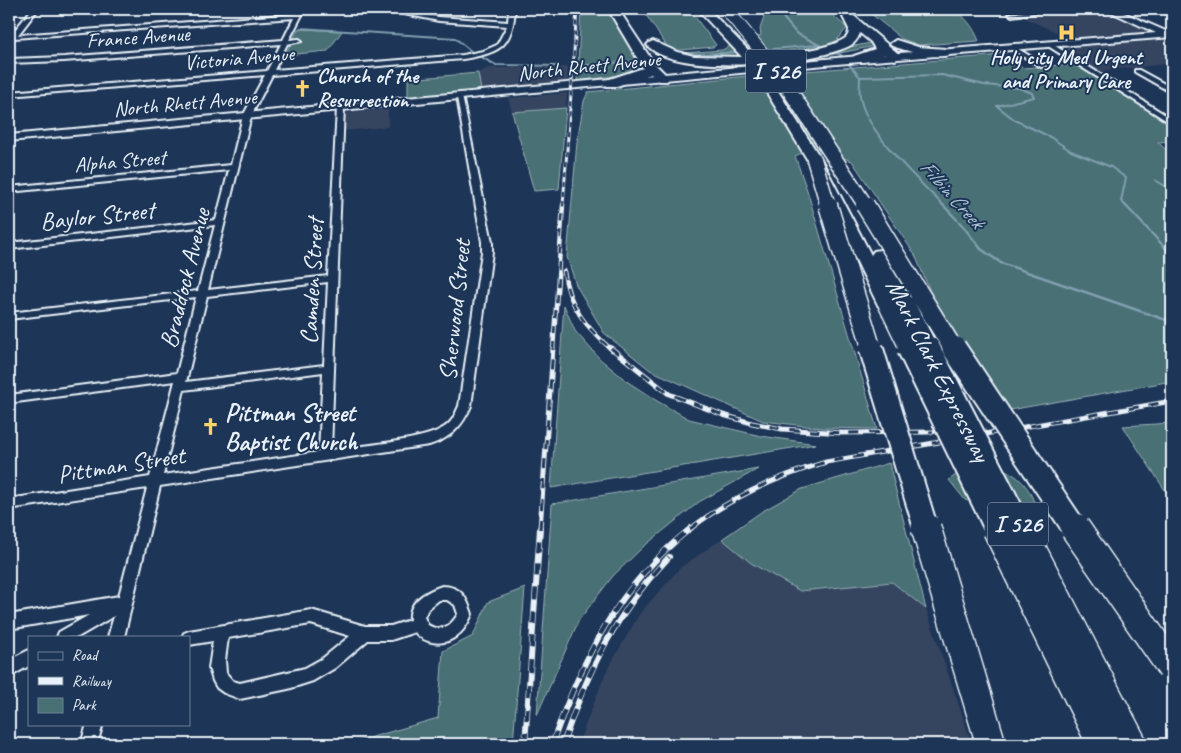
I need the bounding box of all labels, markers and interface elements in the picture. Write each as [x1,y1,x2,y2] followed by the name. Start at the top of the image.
[86,20,192,54] street label: France Avenue
[1056,22,1076,42] hospital icon: Holy city Med Urgent and Primary Care
[183,40,297,76] street label: Victoria Avenue
[990,44,1144,94] place label: Holy city Med Urgent and Primary Care
[516,45,664,86] street label: North Rhett Avenue
[746,49,806,92] road number: I 526
[317,63,420,113] place label: Church of the Resurrection
[293,78,313,98] church icon: Church of the Resurrection
[112,84,260,122] street label: North Rhett Avenue
[73,144,170,178] street label: Alpha Street
[914,154,992,236] water label: Filbin Creek
[38,194,159,238] street label: Baylor Street
[152,203,218,351] street label: Braddock Avenue
[293,213,331,345] street label: Camden Street
[432,235,479,382] street label: Sherwood Street
[878,274,999,469] street label: Mark Clark Expressway
[225,397,359,458] place label: Pittman Street Baptist Church
[201,416,221,436] church icon: Pittman Street Baptist Church
[55,439,190,491] street label: Pittman Street
[988,502,1048,546] road number: I 526
[28,636,190,726] legend
[72,646,99,665] text: Road
[72,672,113,691] text: Railway
[72,696,97,715] text: Park

